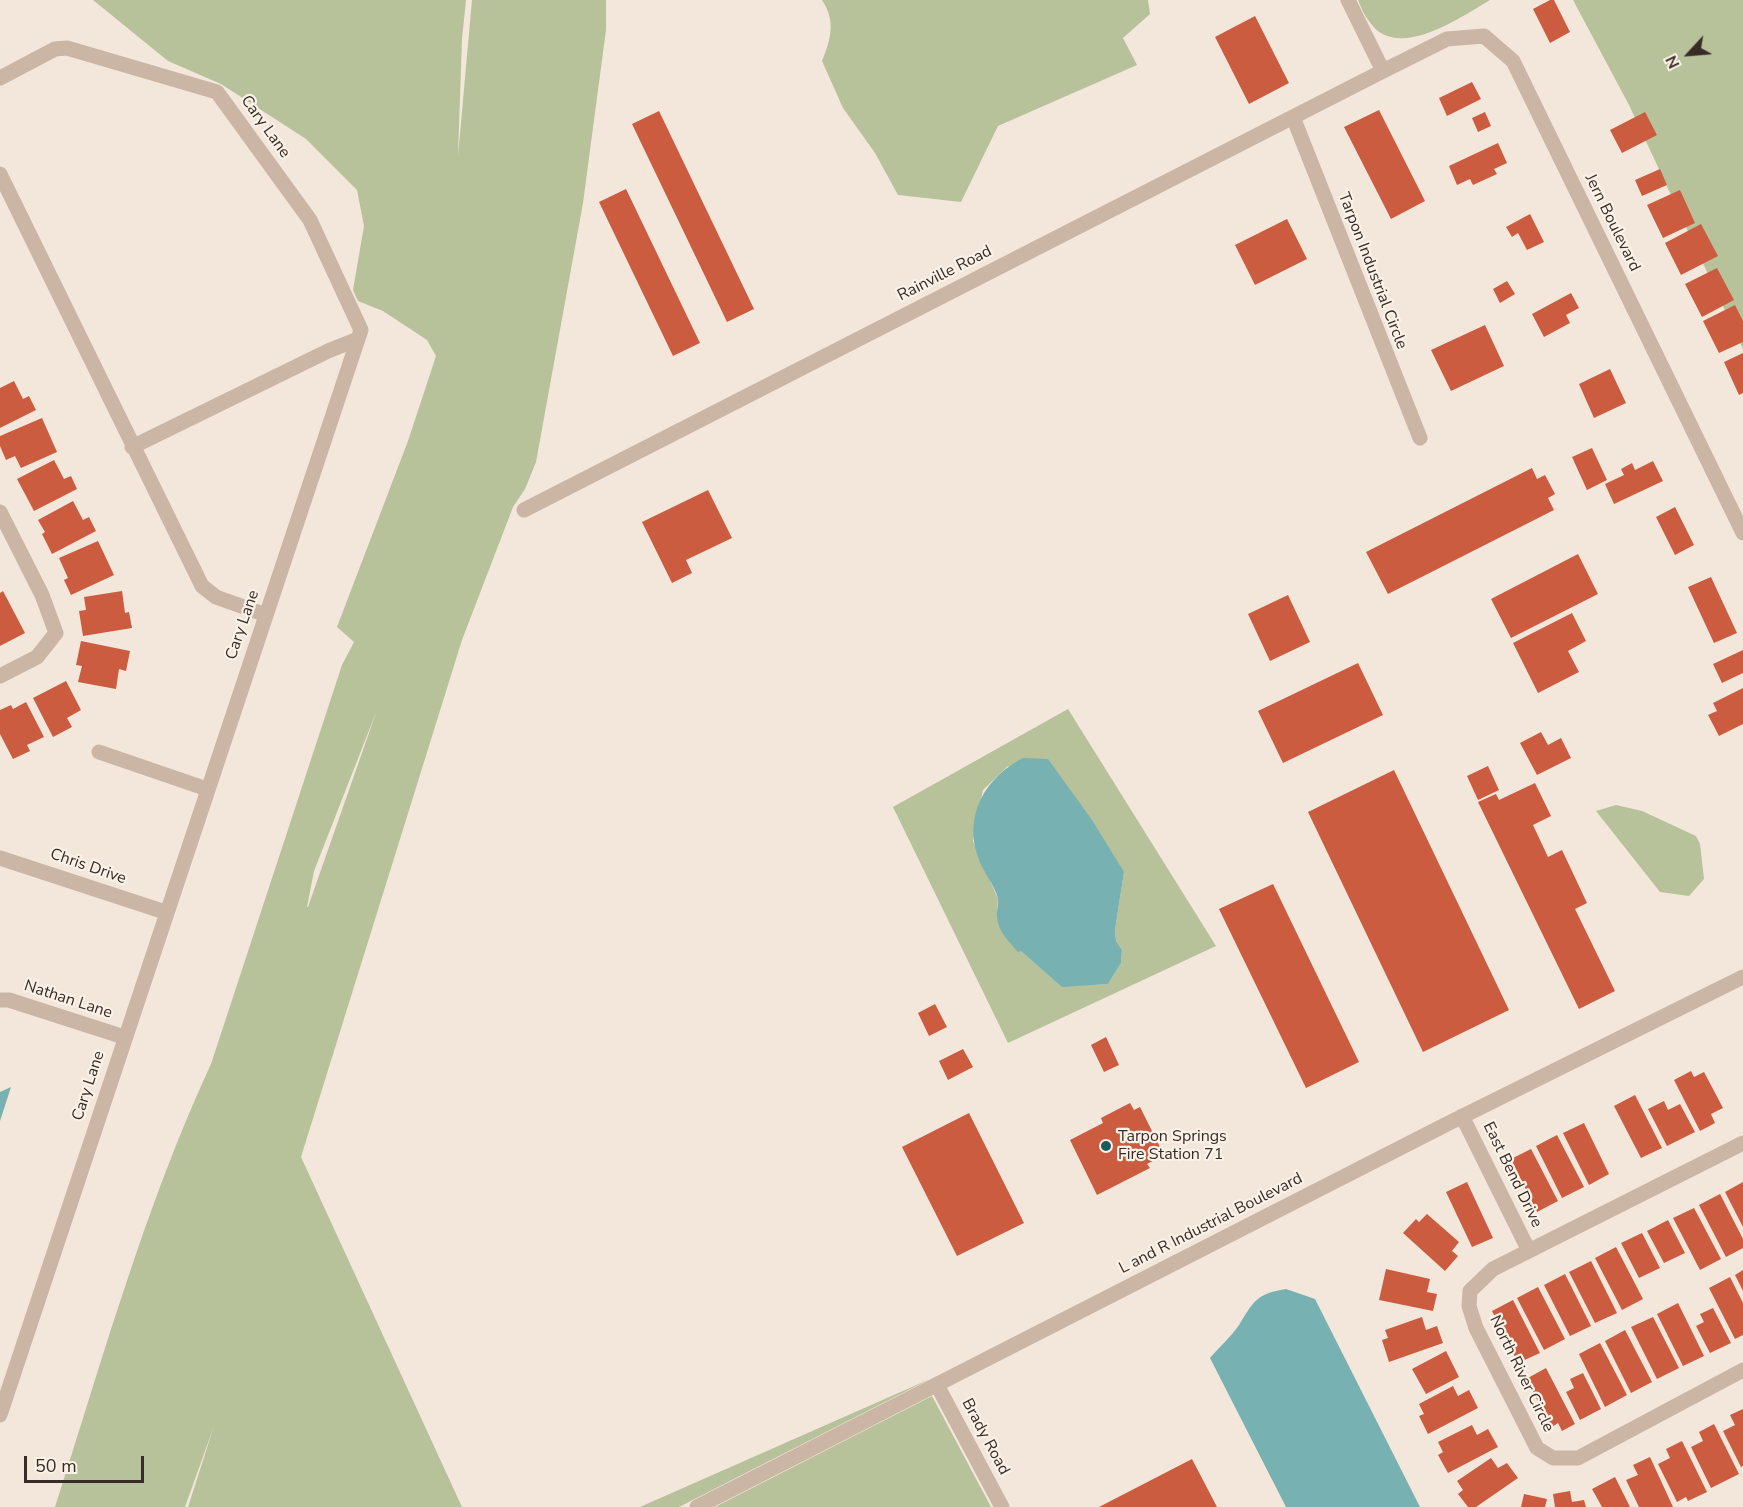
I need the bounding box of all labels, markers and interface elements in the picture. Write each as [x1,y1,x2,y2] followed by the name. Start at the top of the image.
[1659,24,1719,84] north arrow
[1660,52,1685,72] text: N
[236,92,294,162] street label: Cary Lane
[1580,171,1644,275] street label: Jern Boulevard
[1333,190,1411,352] street label: Tarpon Industrial Circle
[895,242,995,306] street label: Rainville Road
[222,588,264,662] street label: Cary Lane
[48,845,128,889] street label: Chris Drive
[22,977,114,1023] street label: Nathan Lane
[69,1049,109,1123] street label: Cary Lane
[1478,1119,1546,1231] street label: East Bend Drive
[1118,1127,1227,1165] place label: Tarpon Springs Fire Station 71
[1099,1139,1113,1153] marker: Tarpon Springs Fire Station 71
[1116,1169,1306,1279] street label: L and R Industrial Boulevard
[1484,1313,1558,1435] street label: North River Circle
[957,1395,1013,1479] street label: Brady Road
[27,1444,147,1482] scale bar
[35,1454,77,1478] text: 50 m

